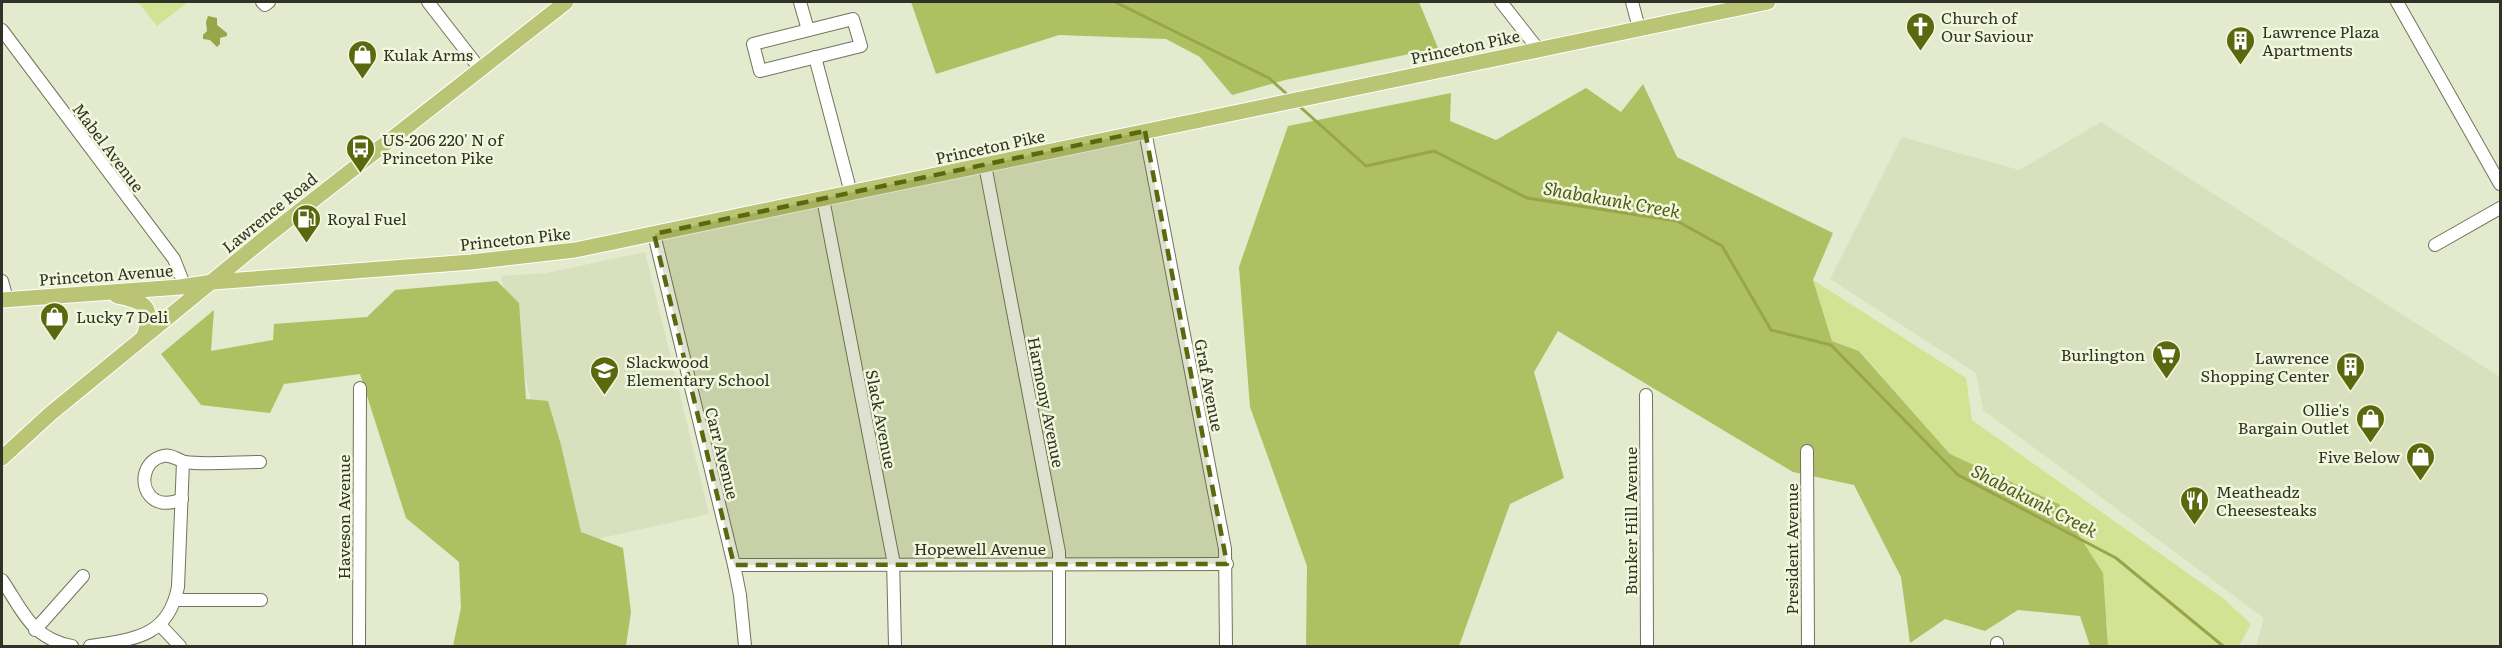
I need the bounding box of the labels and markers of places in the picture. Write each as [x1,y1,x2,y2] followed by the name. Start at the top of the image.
[1941,5,2034,47] place label: Church of Our Saviour
[1904,10,1936,52] church icon: Church of Our Saviour
[2262,19,2380,61] place label: Lawrence Plaza Apartments
[2225,24,2257,66] building icon: Lawrence Plaza Apartments
[346,38,378,80] shop icon: Kulak Arms
[383,42,473,66] place label: Kulak Arms
[382,127,505,169] place label: US-206 220' N of Princeton Pike
[345,132,377,174] bus stop icon: US-206 220' N of Princeton Pike
[290,202,322,244] fuel station icon: Royal Fuel
[327,206,407,230] place label: Royal Fuel
[39,300,71,342] shop icon: Lucky 7 Deli
[76,304,168,328] place label: Lucky 7 Deli
[2150,338,2182,380] supermarket icon: Burlington
[2061,342,2145,366] place label: Burlington
[2201,345,2329,387] place label: Lawrence Shopping Center
[626,349,770,391] place label: Slackwood Elementary School
[2334,350,2366,392] building icon: Lawrence Shopping Center
[589,354,621,396] school or university icon: Slackwood Elementary School
[2238,397,2350,439] place label: Ollie's Bargain Outlet
[2354,402,2386,444] shop icon: Ollie's Bargain Outlet
[2405,440,2437,482] shop icon: Five Below
[2318,444,2400,468] place label: Five Below
[2216,479,2317,521] place label: Meatheadz Cheesesteaks
[2179,484,2211,526] restaurant icon: Meatheadz Cheesesteaks

